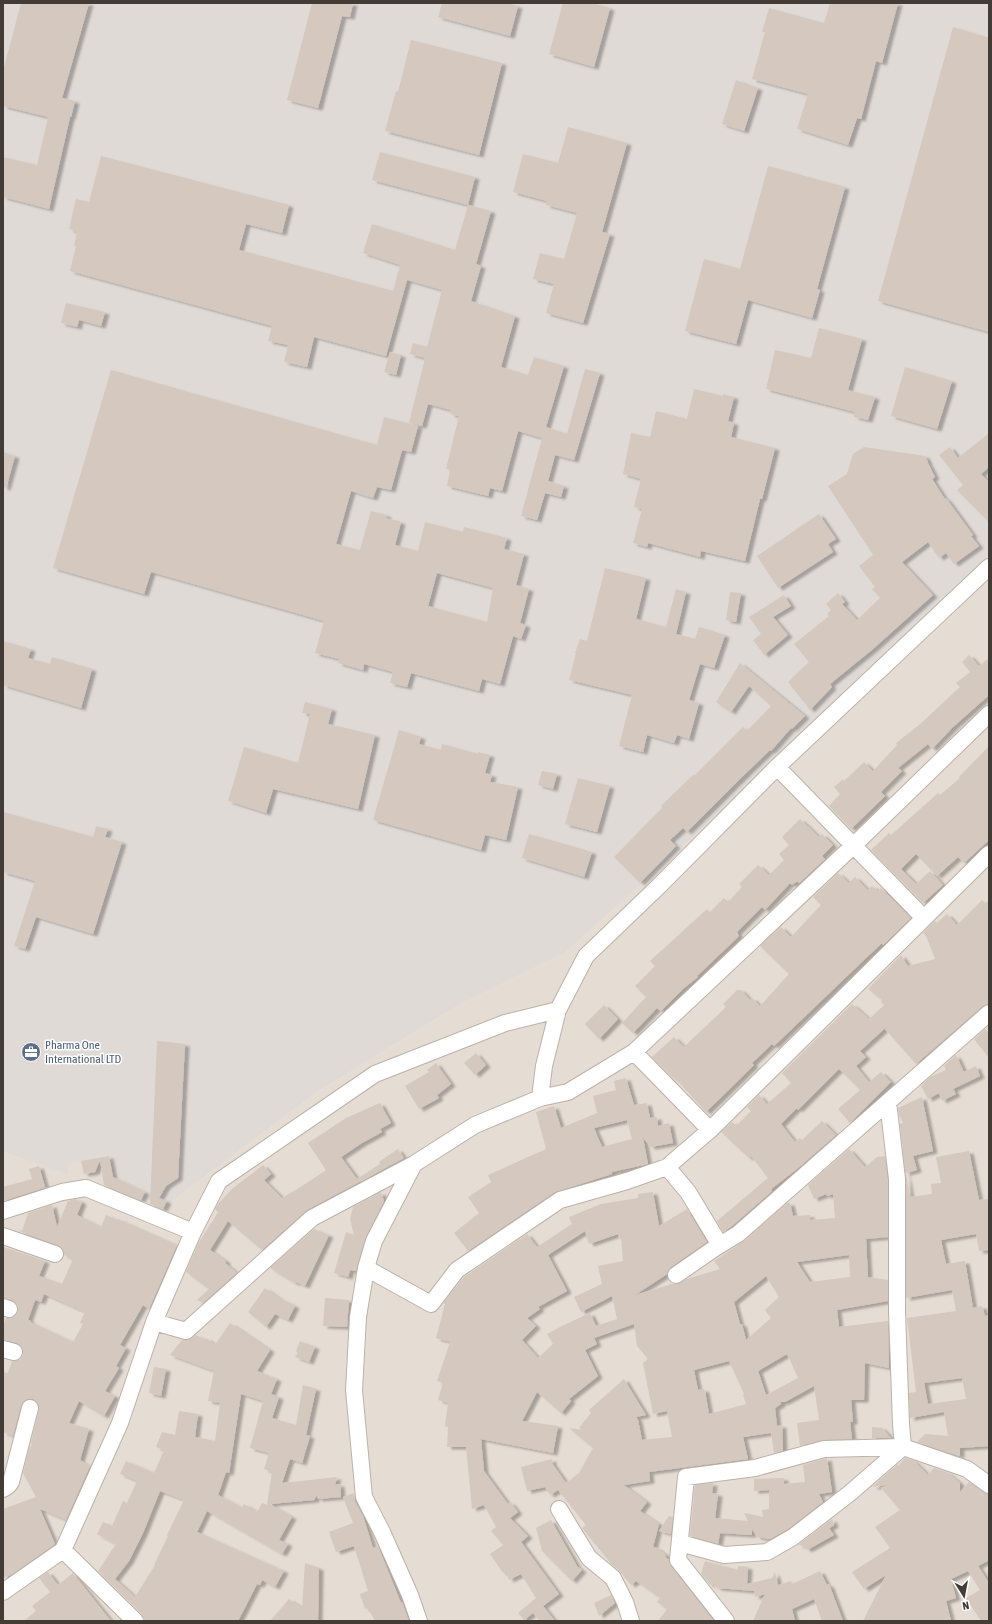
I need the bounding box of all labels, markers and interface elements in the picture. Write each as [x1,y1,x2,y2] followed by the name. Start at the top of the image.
[45,1038,122,1066] place label: Pharma One International LTD
[20,1041,42,1063] office icon: Pharma One International LTD
[944,1576,984,1616] north arrow
[962,1599,970,1612] text: N

